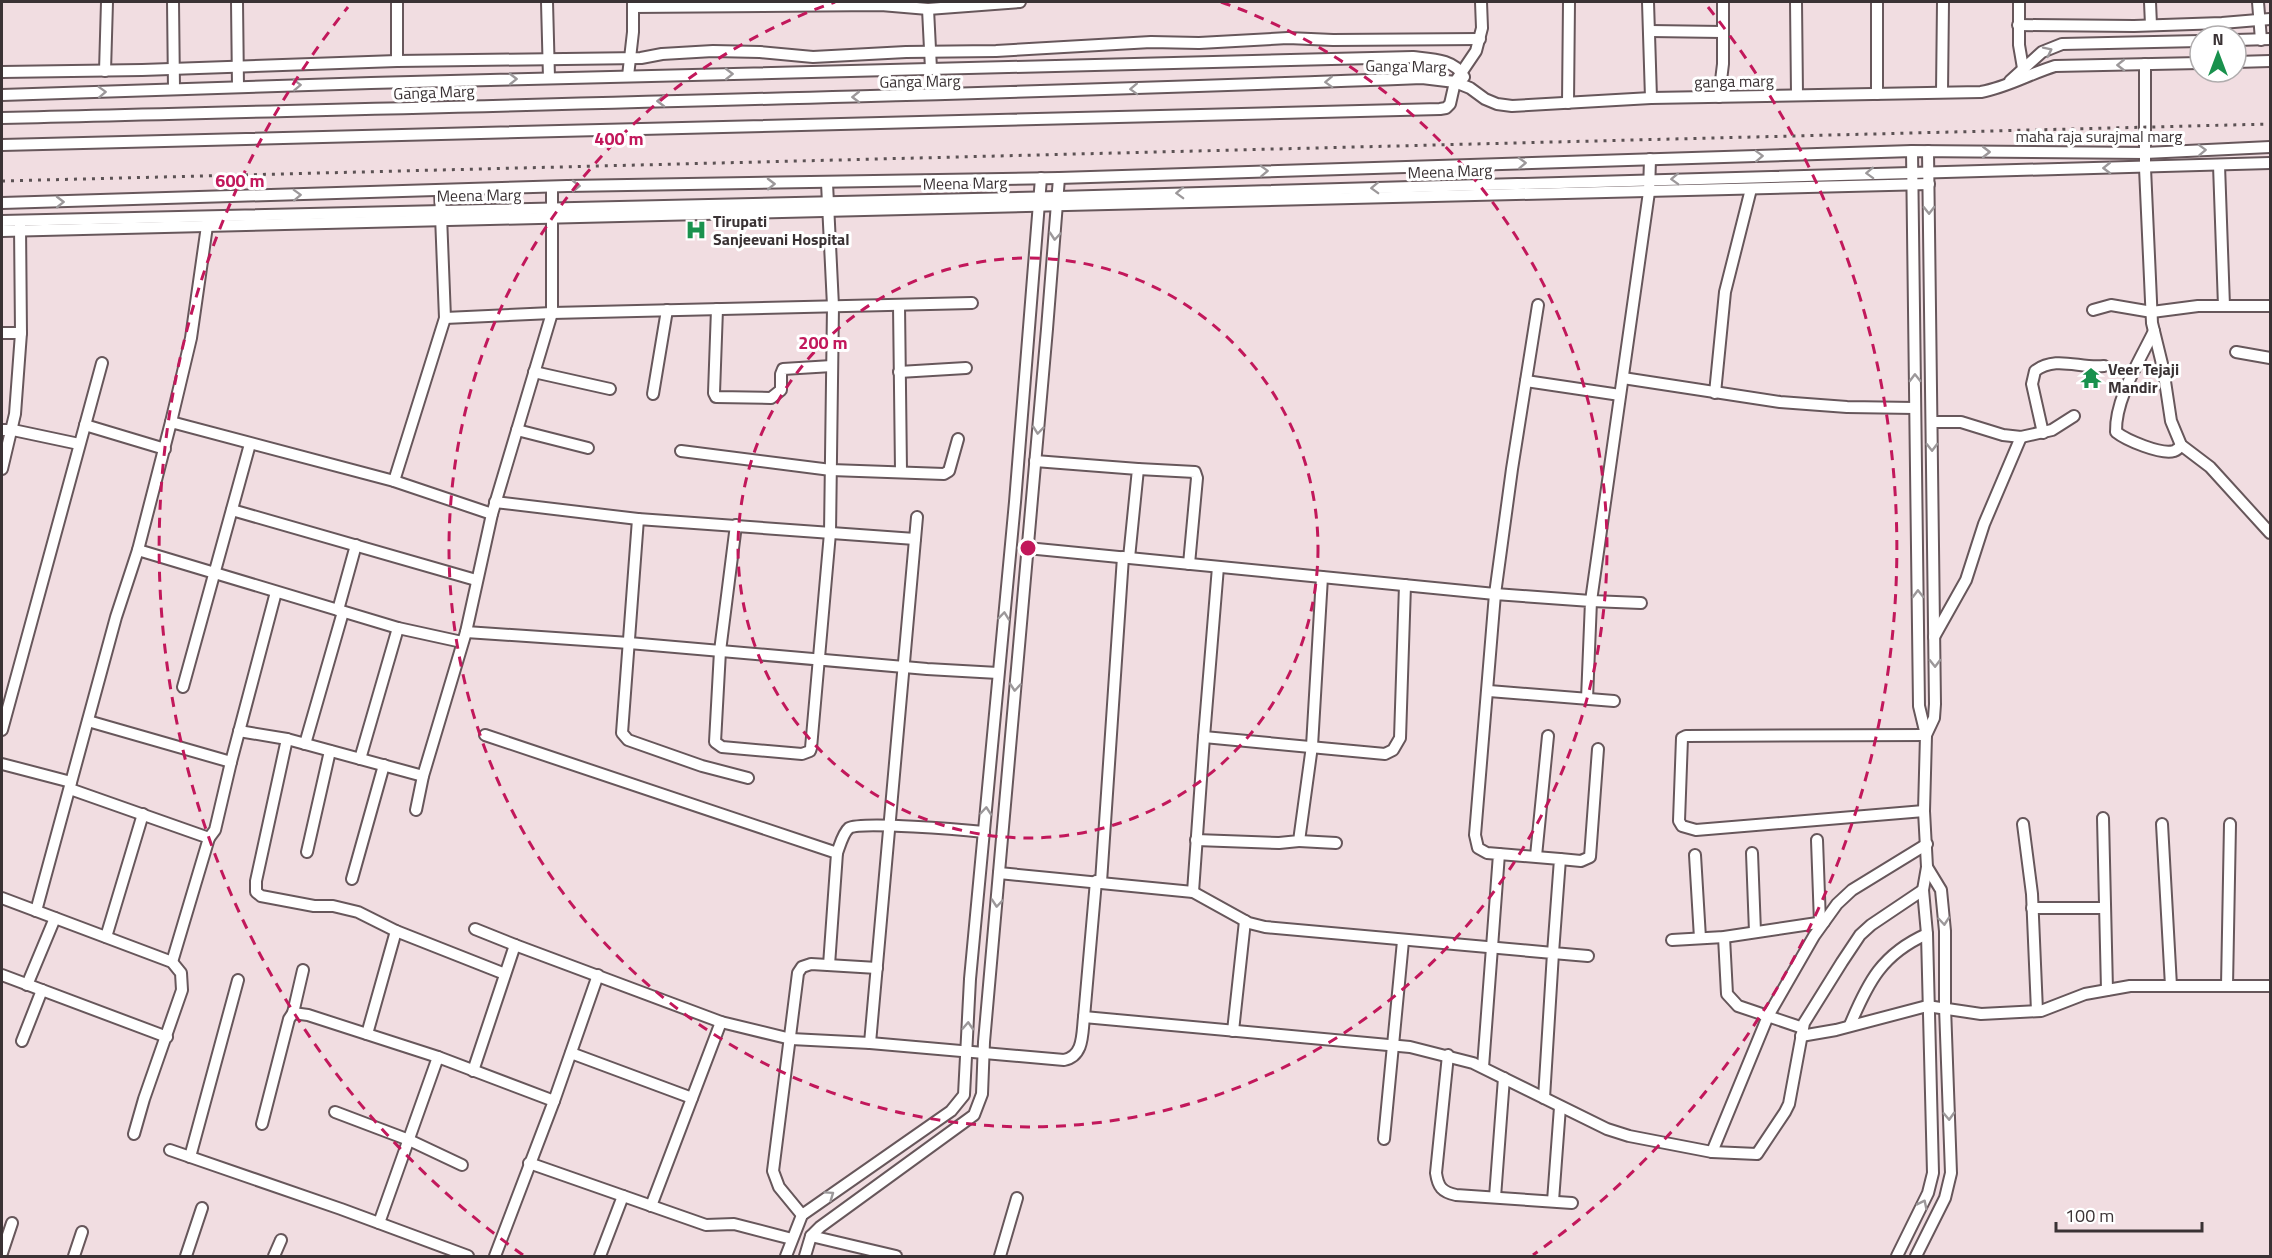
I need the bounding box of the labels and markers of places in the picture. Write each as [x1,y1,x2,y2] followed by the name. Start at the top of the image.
[713,209,850,251] place label: Tirupati Sanjeevani Hospital
[684,218,708,242] hospital icon: Tirupati Sanjeevani Hospital
[2108,357,2179,399] place label: Veer Tejaji Mandir
[2079,366,2103,390] temple icon: Veer Tejaji Mandir
[1018,538,1038,558] centre of rings

